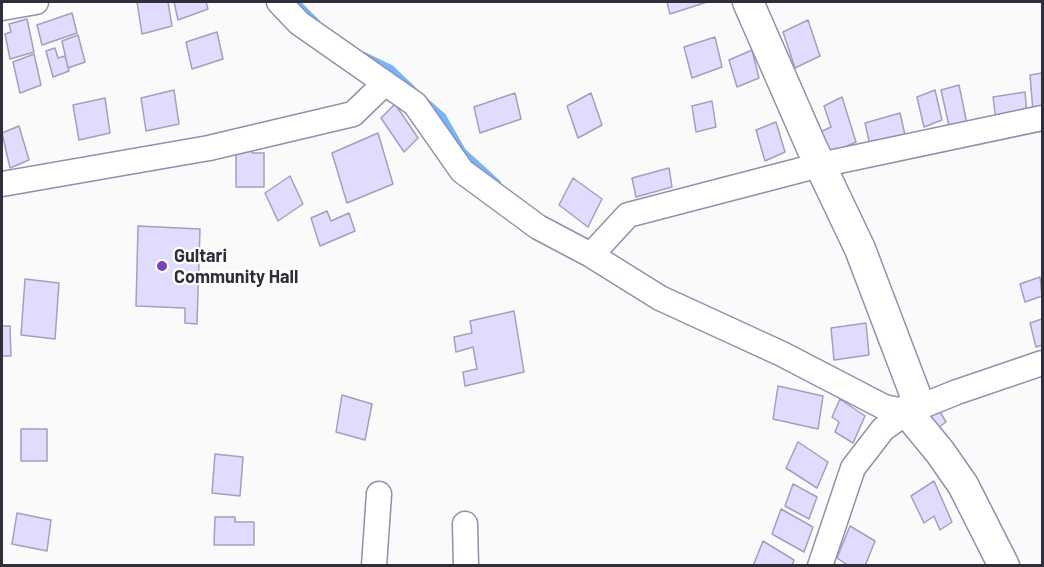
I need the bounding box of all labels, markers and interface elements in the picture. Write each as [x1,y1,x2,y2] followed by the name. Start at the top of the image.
[174,245,298,288] place label: Gultari Community Hall
[155,259,169,273] marker: Gultari Community Hall

